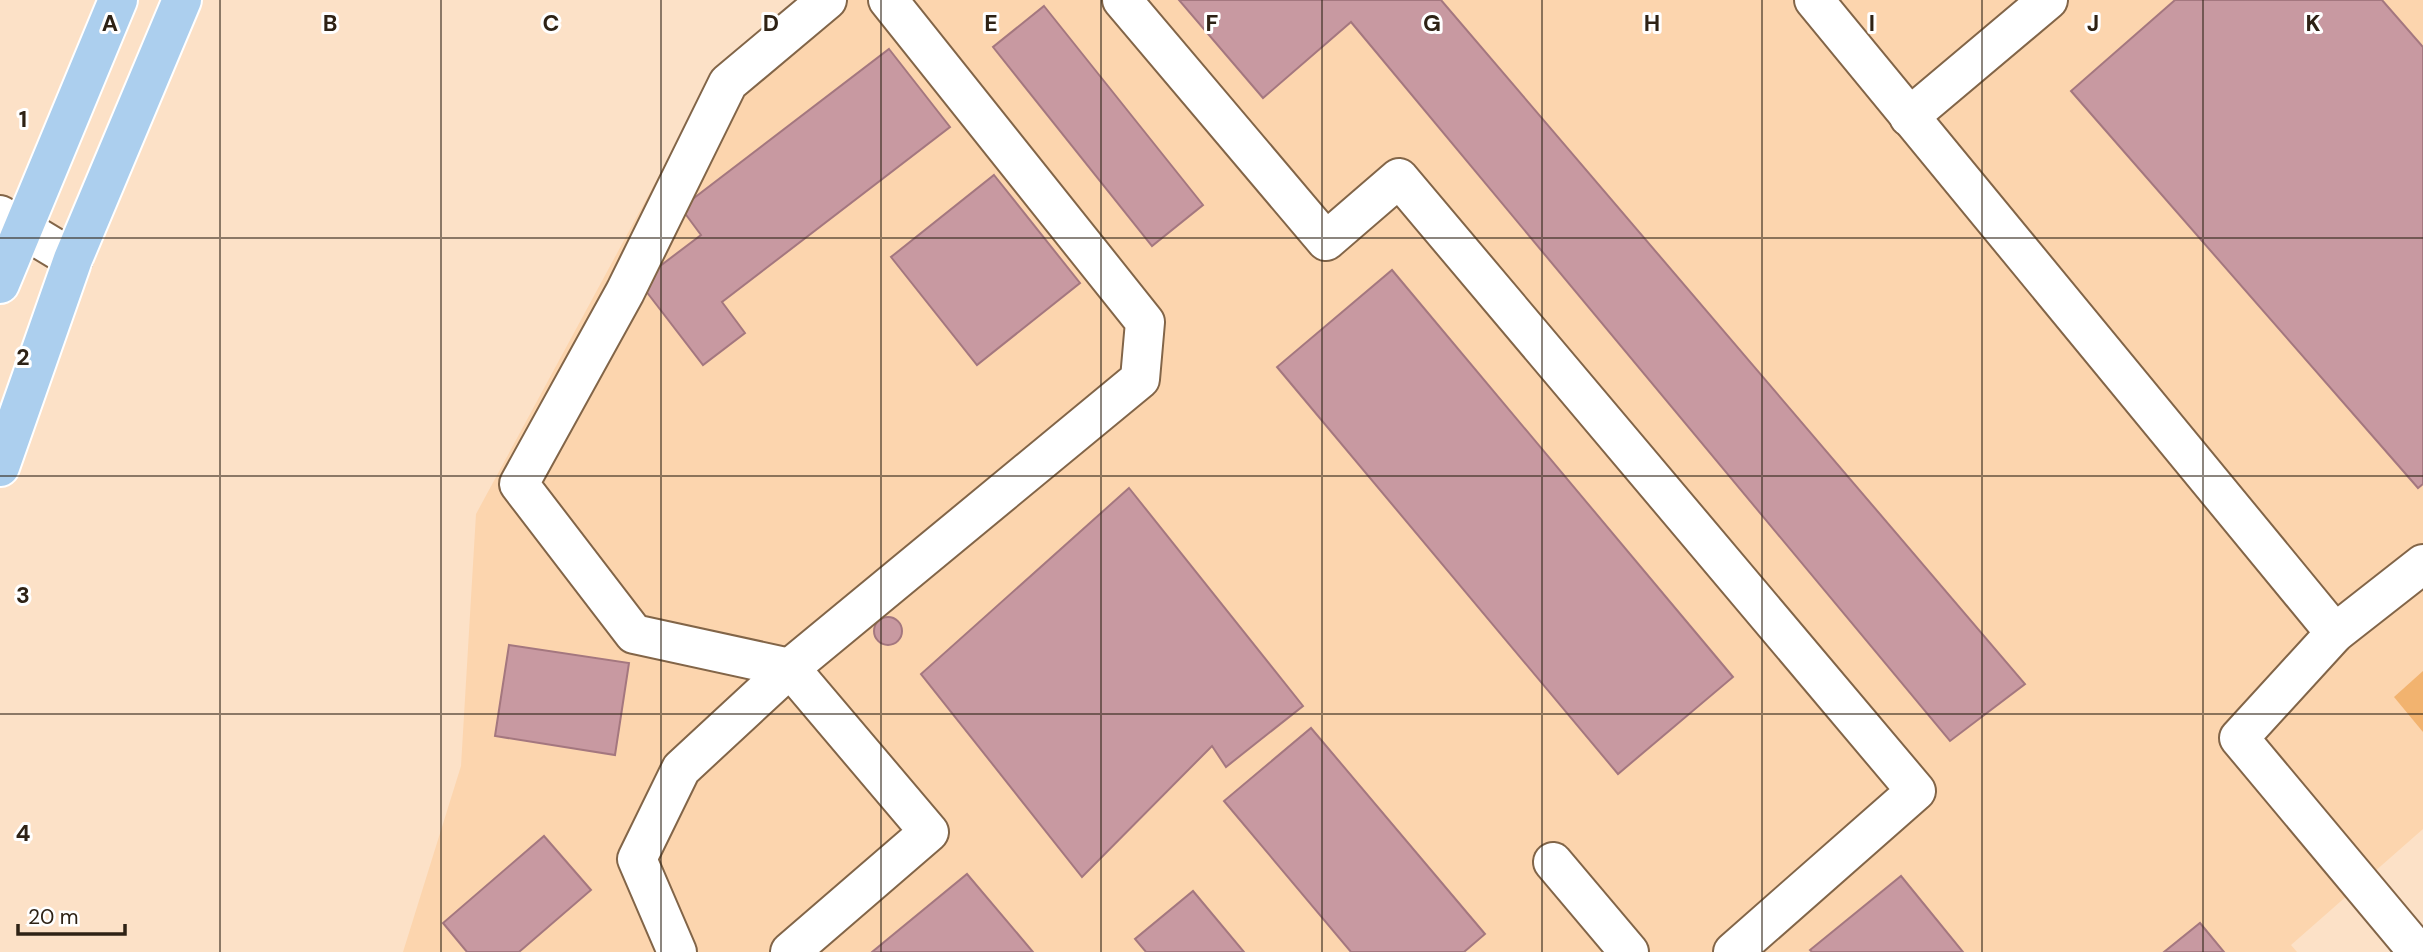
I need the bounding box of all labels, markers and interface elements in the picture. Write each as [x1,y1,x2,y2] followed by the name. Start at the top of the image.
[102,8,118,38] text: A
[323,8,337,38] text: B
[543,8,559,38] text: C
[763,8,779,38] text: D
[984,8,998,38] text: E
[1206,8,1219,38] text: F
[1423,8,1441,38] text: G
[1644,8,1660,38] text: H
[1869,8,1875,38] text: I
[2087,8,2099,38] text: J
[2305,8,2321,38] text: K
[19,104,27,134] text: 1
[16,342,30,372] text: 2
[16,580,30,610] text: 3
[16,818,31,848] text: 4
[18,892,124,936] scale bar
[28,903,79,931] text: 20 m

